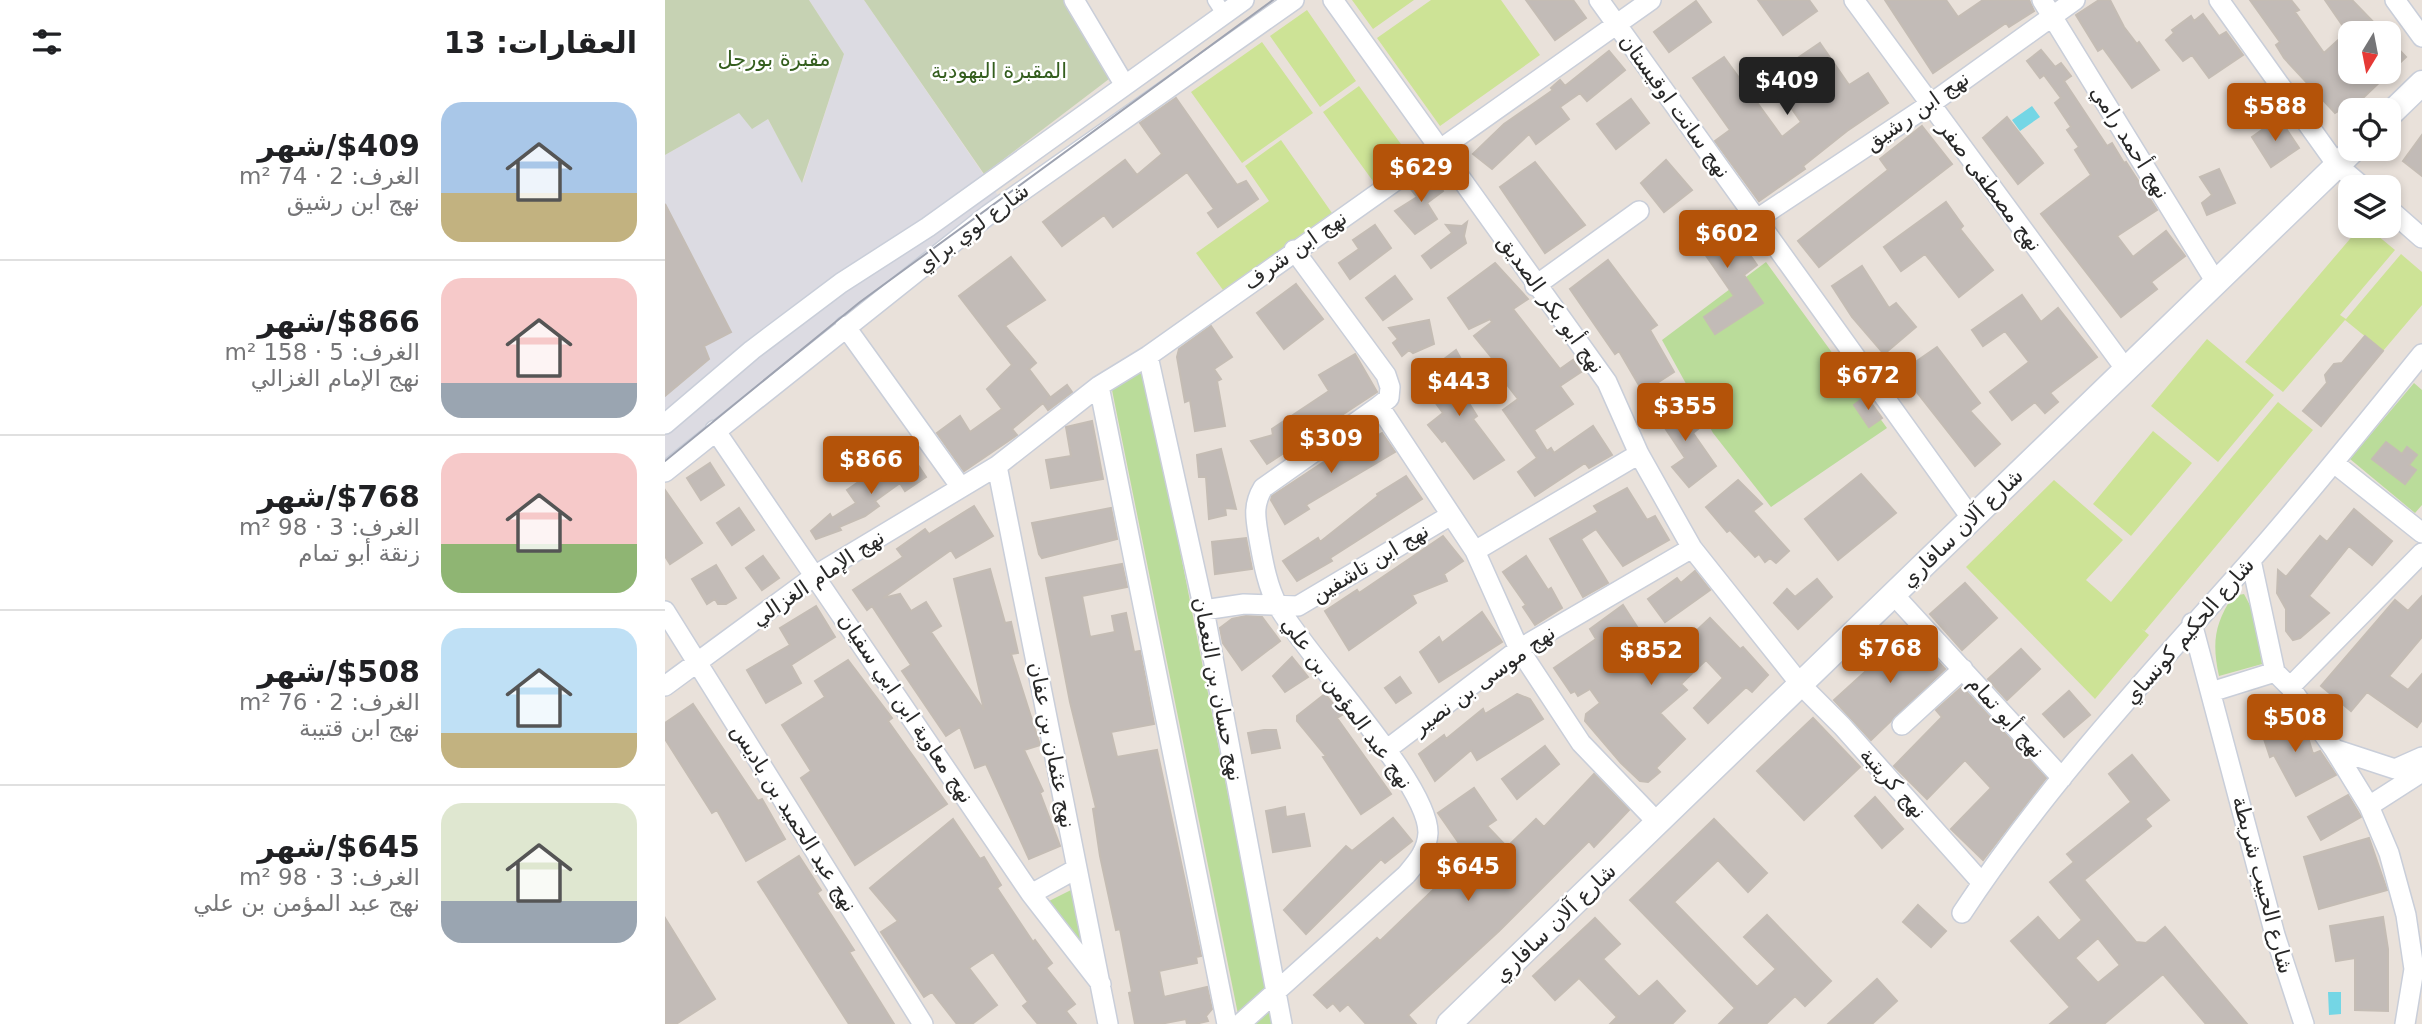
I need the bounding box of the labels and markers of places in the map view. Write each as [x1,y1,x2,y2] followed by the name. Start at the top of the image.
[1746,58,1828,117] pin: $409
[2234,83,2316,143] pin: $588
[1380,144,1462,204] pin: $629
[1686,210,1768,270] pin: $602
[1827,352,1909,412] pin: $672
[1418,358,1500,418] pin: $443
[1644,384,1726,443] pin: $355
[1290,416,1372,475] pin: $309
[830,436,912,496] pin: $866
[1849,626,1931,685] pin: $768
[1610,628,1692,687] pin: $852
[2254,694,2336,754] pin: $508
[1427,844,1509,903] pin: $645

